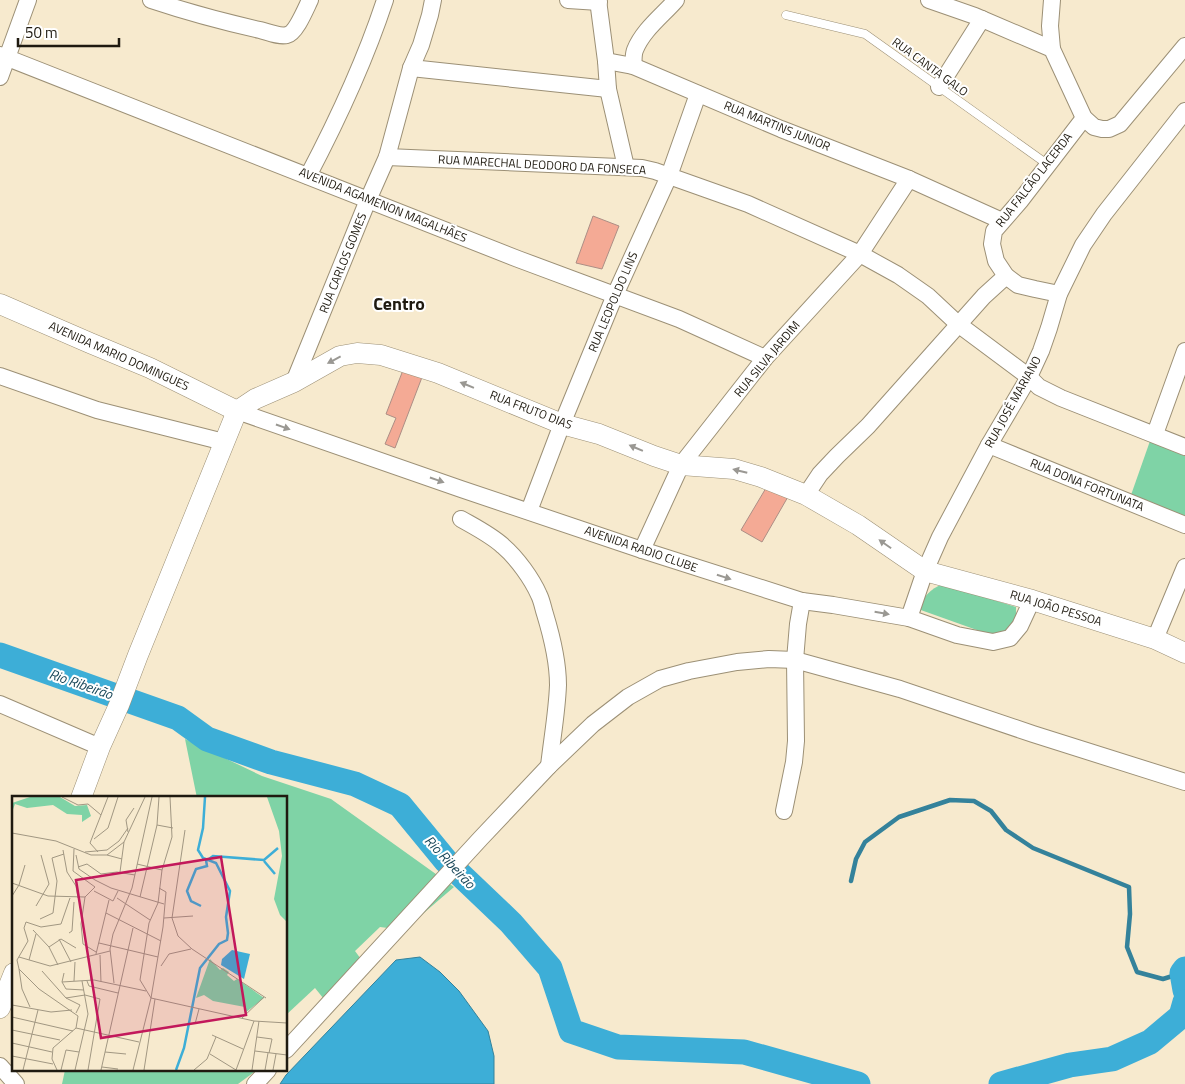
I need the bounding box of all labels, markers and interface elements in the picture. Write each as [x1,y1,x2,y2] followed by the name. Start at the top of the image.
[18,15,119,47] scale bar
[25,21,58,44] text: 50 m
[888,32,972,101] street label: RUA CANTA GALO
[721,95,833,156] street label: RUA MARTINS JUNIOR
[991,128,1077,231] street label: RUA FALCÃO LACERDA
[438,150,647,179] street label: RUA MARECHAL DEODORO DA FONSECA
[296,162,470,247] street label: AVENIDA AGAMENON MAGALHÃES
[314,210,371,316] street label: RUA CARLOS GOMES
[583,249,642,355] street label: RUA LEOPOLDO LINS
[373,290,425,317] district label: Centro
[46,316,193,395] street label: AVENIDA MARIO DOMINGUES
[729,316,804,401] street label: RUA SILVA JARDIM
[979,352,1046,451] street label: RUA JOSÉ MARIANO
[326,356,341,364] one-way arrow
[459,381,474,389] one-way arrow
[487,385,575,434] street label: RUA FRUTO DIAS
[276,424,291,431] one-way arrow
[629,444,643,452] one-way arrow
[1027,453,1147,516] street label: RUA DONA FORTUNATA
[733,467,748,475] one-way arrow
[430,477,445,485] one-way arrow
[582,520,701,577] street label: AVENIDA RADIO CLUBE
[878,539,891,549] one-way arrow
[716,573,731,581] one-way arrow
[1008,585,1104,631] street label: RUA JOÃO PESSOA
[874,609,890,617] one-way arrow
[47,663,117,705] water label: Rio Ribeirão
[12,796,288,1072] inset map
[420,830,481,894] water label: Rio Ribeirão

